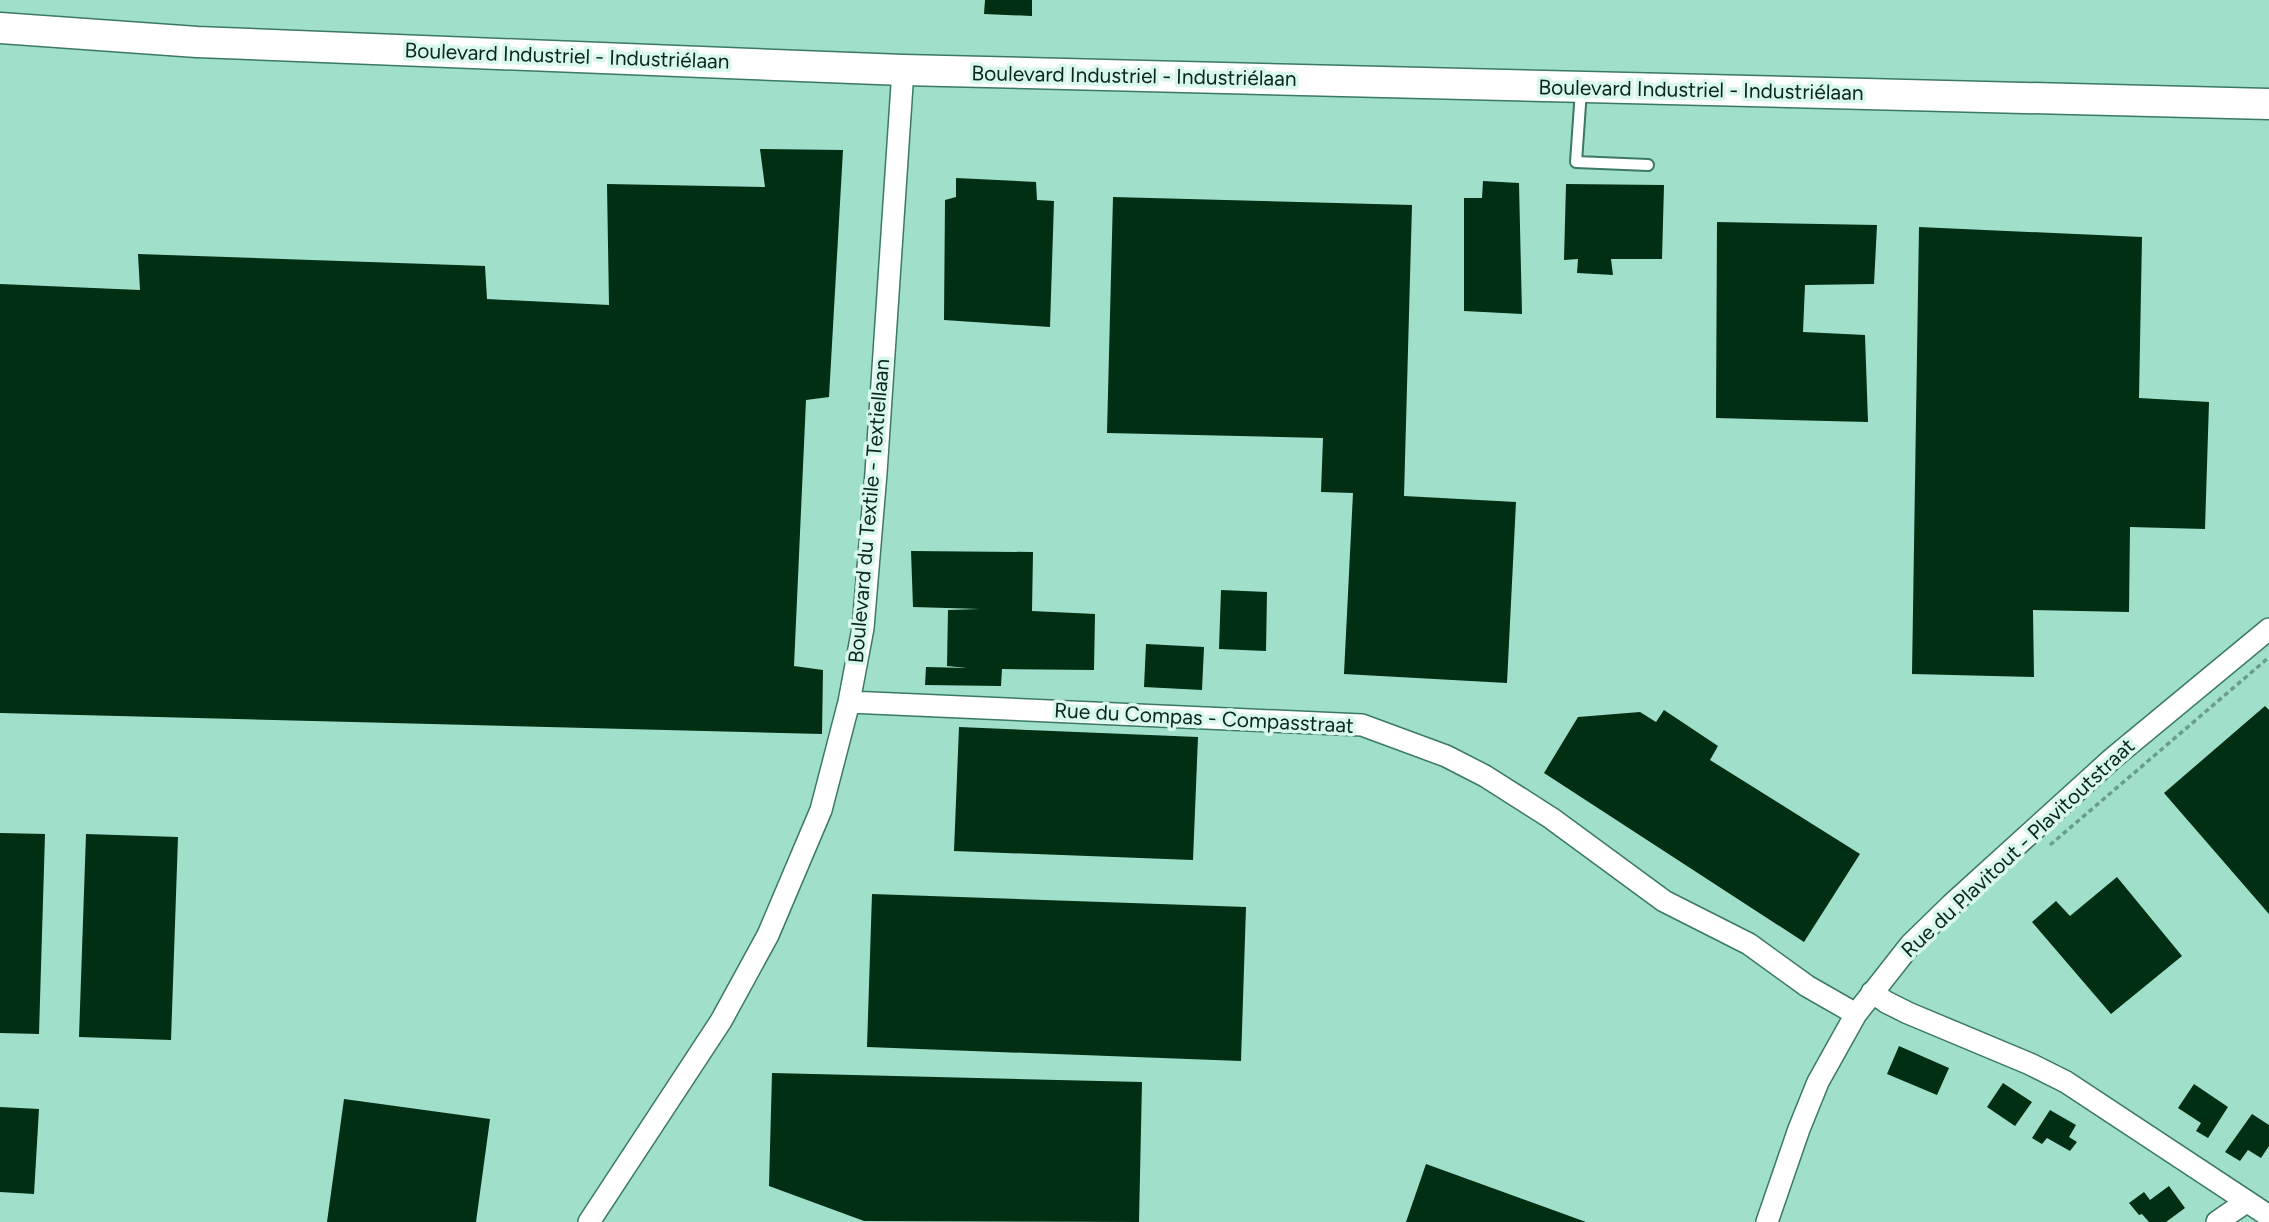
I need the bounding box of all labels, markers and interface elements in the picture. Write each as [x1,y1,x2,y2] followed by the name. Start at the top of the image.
[404,37,730,74] street label: Boulevard Industriel - Industriélaan
[971,60,1297,91] street label: Boulevard Industriel - Industriélaan
[1538,74,1864,105] street label: Boulevard Industriel - Industriélaan
[843,358,894,664] street label: Boulevard du Textile - Textiellaan
[1053,697,1355,738] street label: Rue du Compas - Compasstraat
[1896,733,2139,962] street label: Rue du Plavitout - Plavitoutstraat

